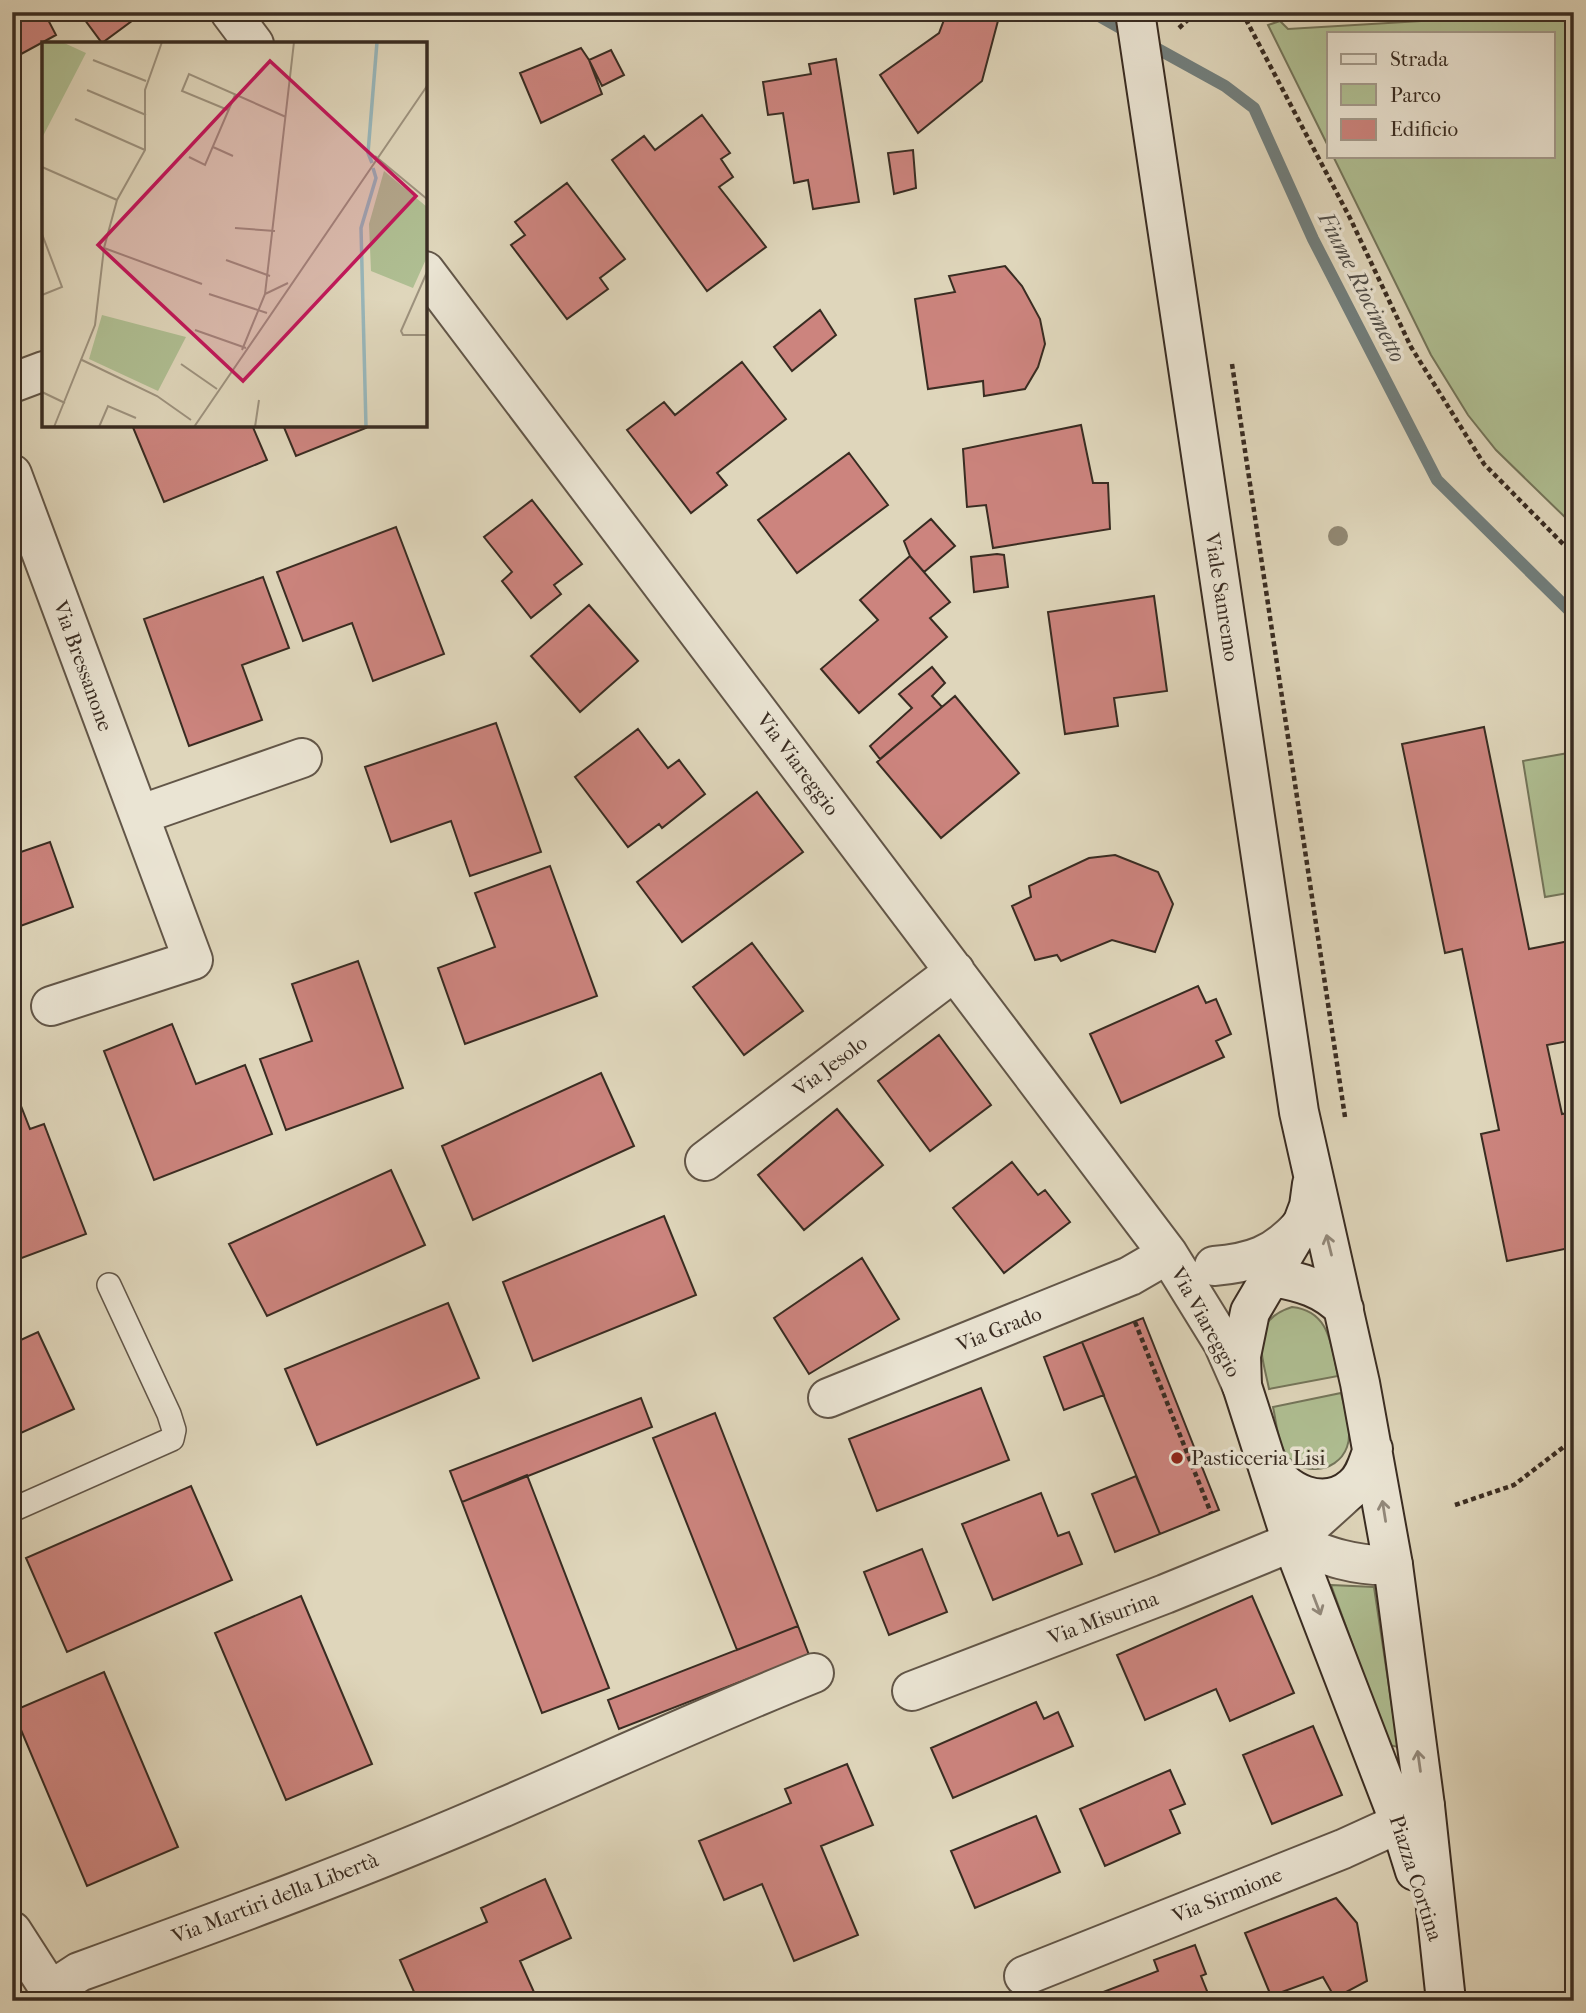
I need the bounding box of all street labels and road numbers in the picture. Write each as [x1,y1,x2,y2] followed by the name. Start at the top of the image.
[1200,530,1244,663] street label: Viale Sanremo
[48,597,118,735] street label: Via Bressanone
[751,707,844,820] street label: Via Viareggio
[787,1030,872,1102] street label: Via Jesolo
[1165,1262,1246,1381] street label: Via Viareggio
[952,1301,1045,1357] street label: Via Grado
[1044,1586,1162,1650] street label: Via Misurina
[1384,1812,1448,1944] street label: Piazza Cortina
[167,1847,382,1949] street label: Via Martiri della Libertà
[1168,1862,1285,1928] street label: Via Sirmione

